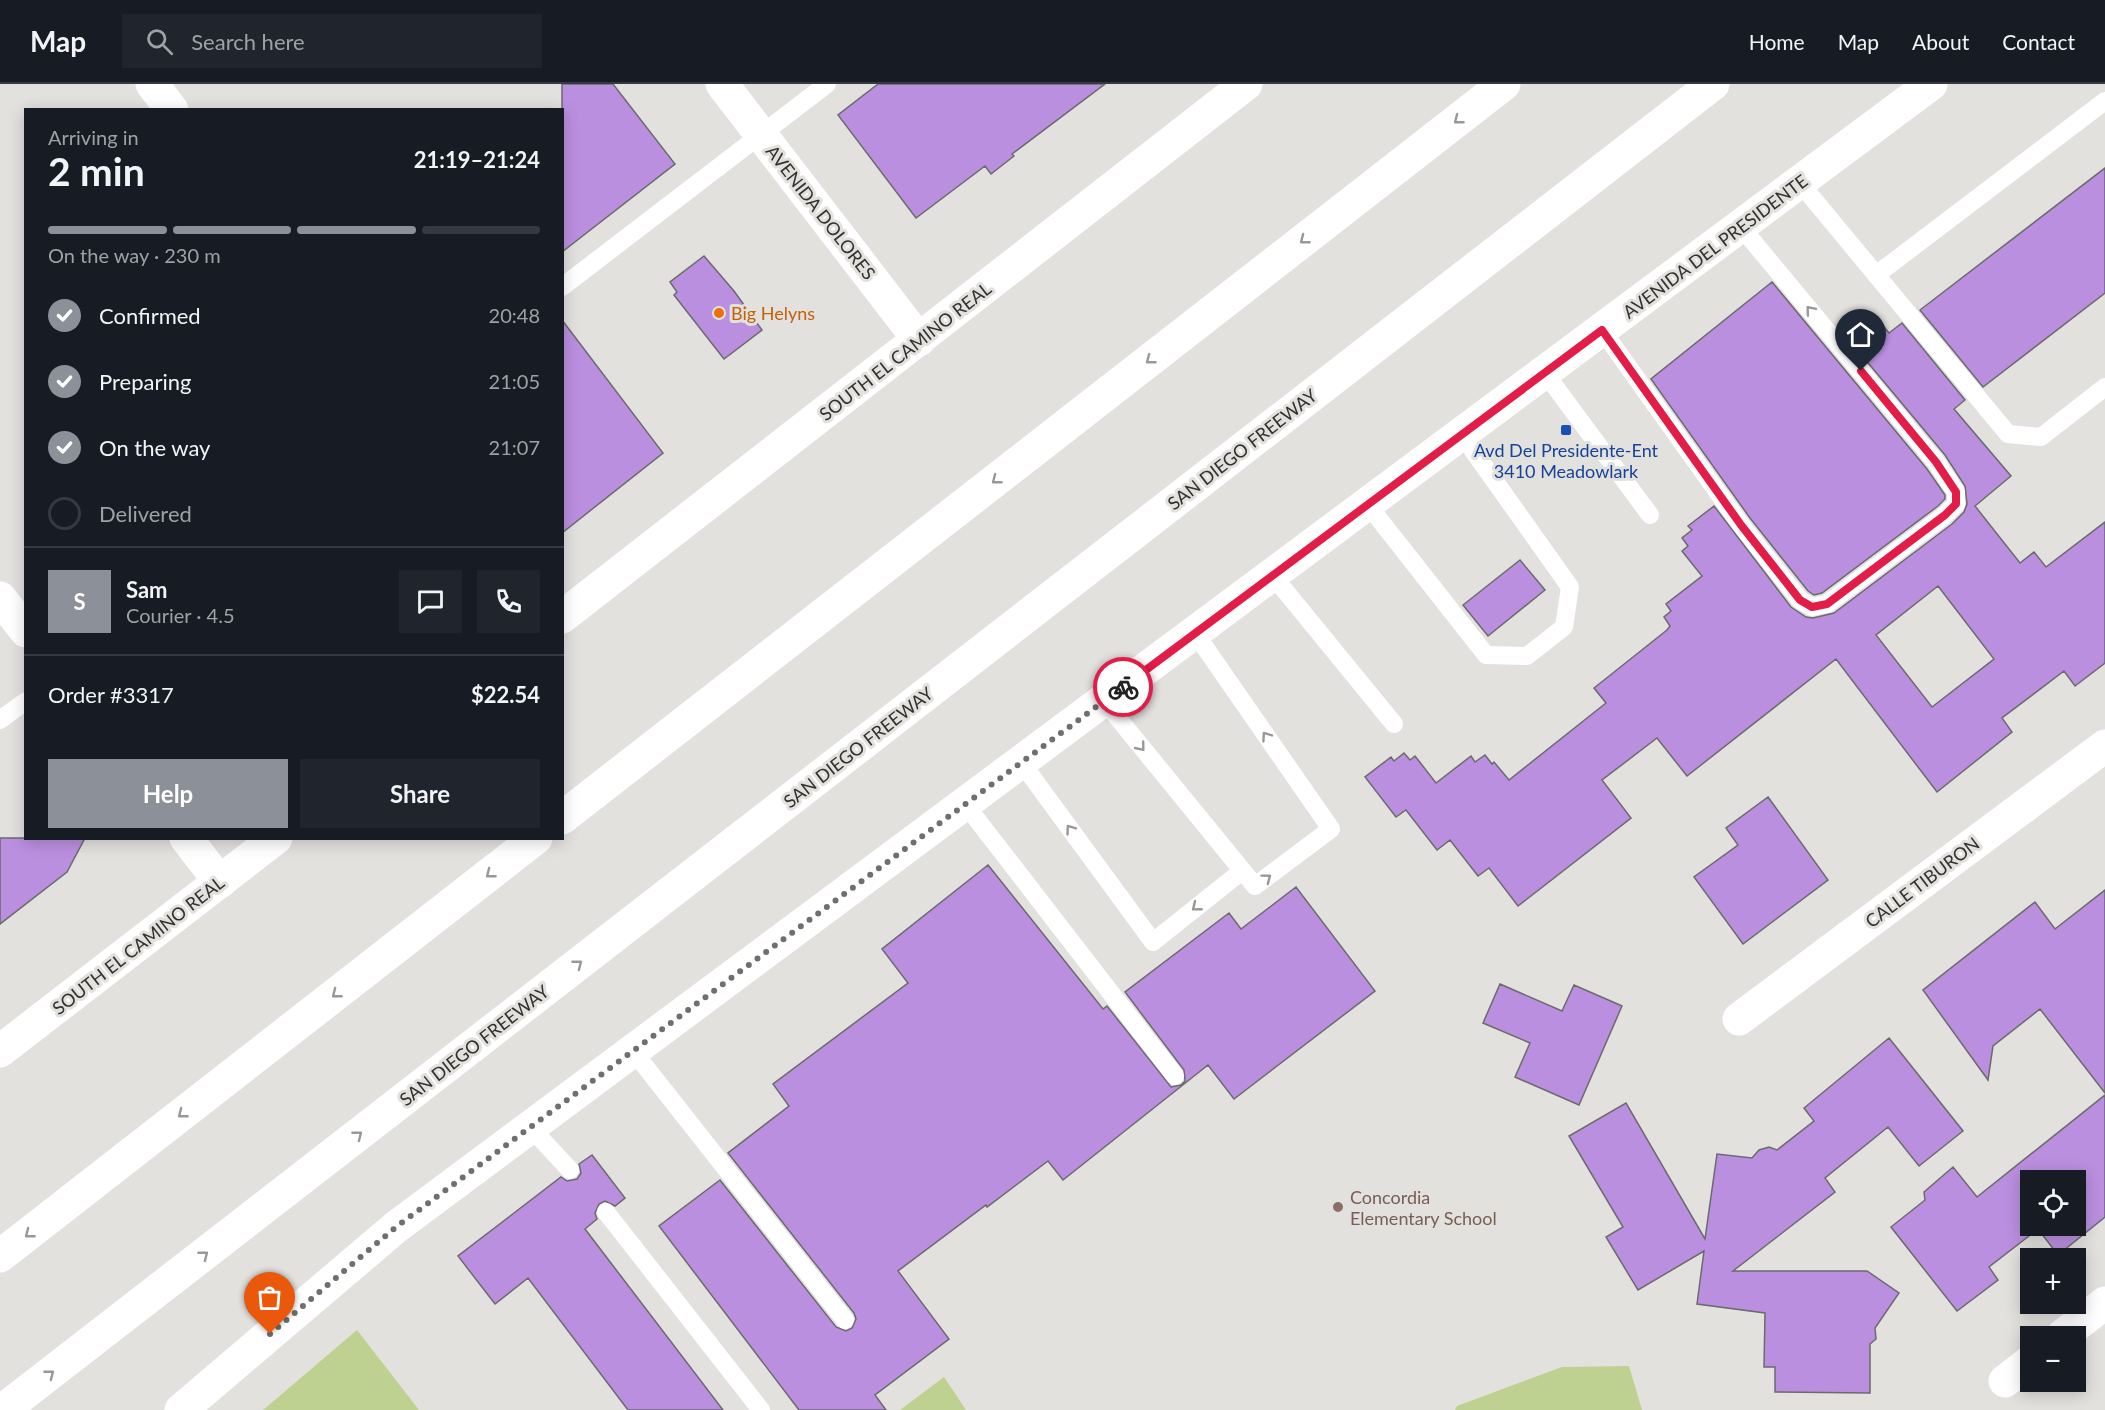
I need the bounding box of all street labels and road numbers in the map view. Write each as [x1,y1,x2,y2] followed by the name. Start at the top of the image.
[762,140,880,284] street label: AVENIDA DOLORES
[1618,169,1812,323] street label: AVENIDA DEL PRESIDENTE
[815,277,995,425] street label: SOUTH EL CAMINO REAL
[1163,383,1322,514] street label: SAN DIEGO FREEWAY
[779,681,938,812] street label: SAN DIEGO FREEWAY
[1861,832,1983,932] street label: CALLE TIBURON
[48,871,228,1019] street label: SOUTH EL CAMINO REAL
[395,979,554,1110] street label: SAN DIEGO FREEWAY

